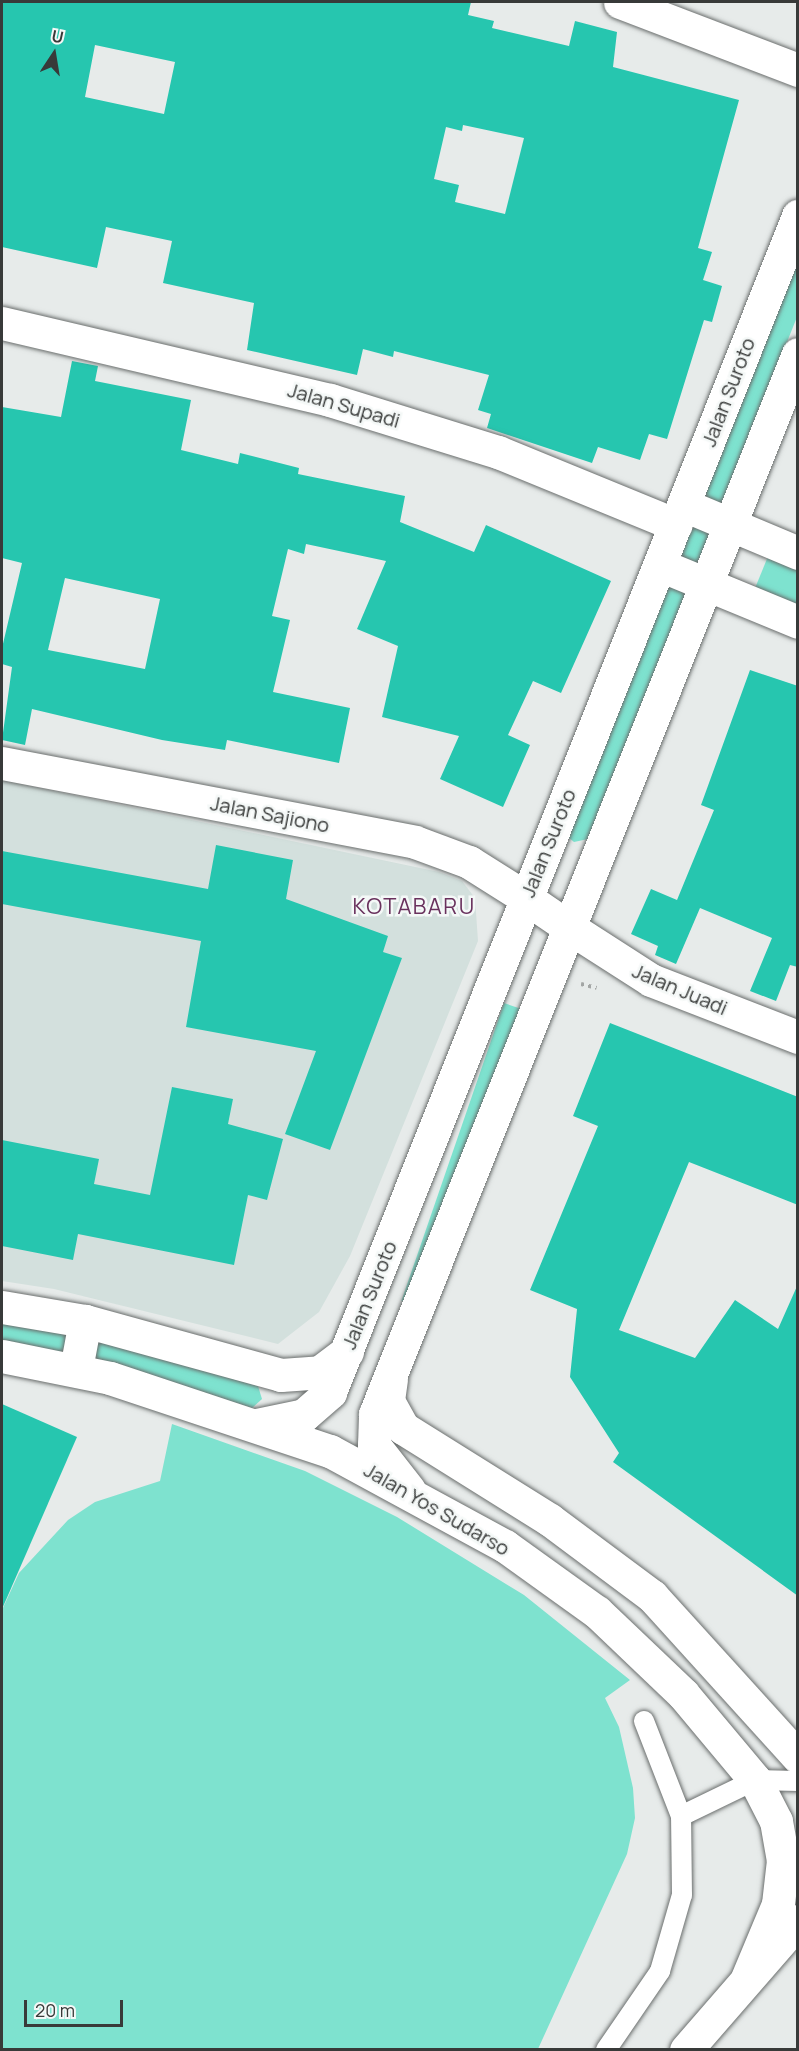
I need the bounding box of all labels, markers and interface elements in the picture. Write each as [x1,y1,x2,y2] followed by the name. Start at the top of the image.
[24,24,84,84] north arrow
[50,24,66,48] text: U
[696,334,760,450] street label: Jalan Suroto
[285,378,403,432] street label: Jalan Supadi
[515,785,581,901] street label: Jalan Suroto
[209,791,331,837] street label: Jalan Sajiono
[352,894,476,920] district label: KOTABARU
[629,958,731,1020] street label: Jalan Juadi
[336,1237,402,1353] street label: Jalan Suroto
[360,1458,514,1560] street label: Jalan Yos Sudarso
[27,1988,126,2026] scale bar
[35,1998,75,2022] text: 20 m

